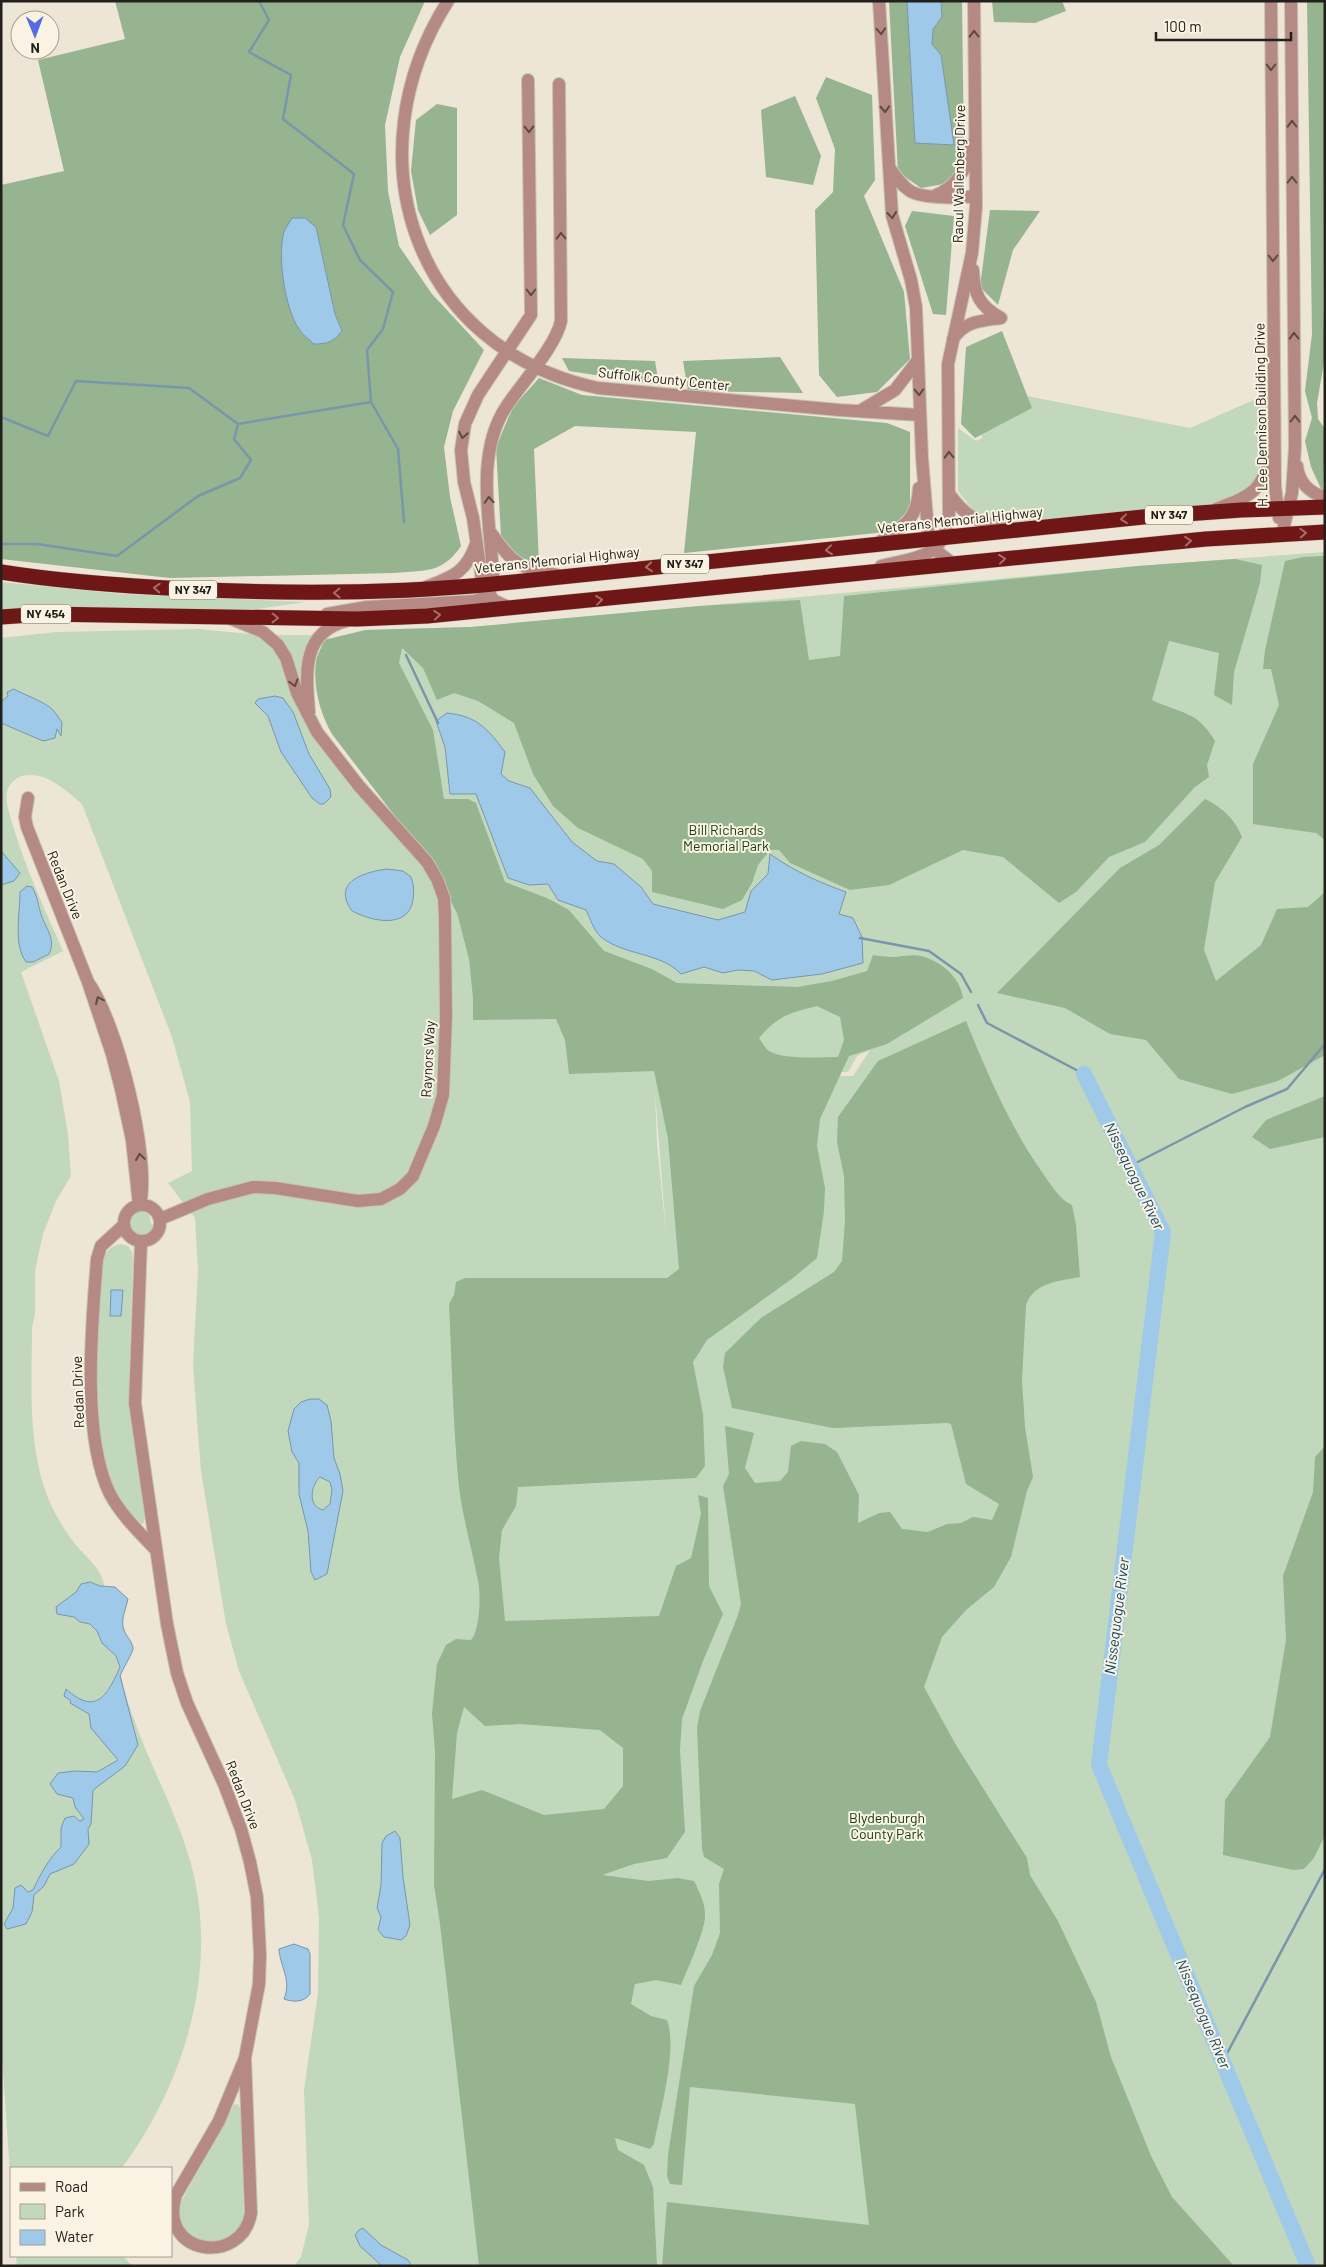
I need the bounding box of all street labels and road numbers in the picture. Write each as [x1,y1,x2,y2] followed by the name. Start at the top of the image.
[949,105,968,243] street label: Raoul Wallenberg Drive
[1250,323,1271,507] street label: H. Lee Dennison Building Drive
[597,363,731,394] street label: Suffolk County Center
[876,502,1044,537] street label: Veterans Memorial Highway
[1145,506,1193,524] road number: NY 347
[473,542,641,577] street label: Veterans Memorial Highway
[661,554,709,574] road number: NY 347
[169,580,217,600] road number: NY 347
[21,604,71,624] road number: NY 454
[44,848,87,922] street label: Redan Drive
[417,1020,438,1098] street label: Raynors Way
[68,1356,87,1428] street label: Redan Drive
[223,1758,264,1832] street label: Redan Drive

